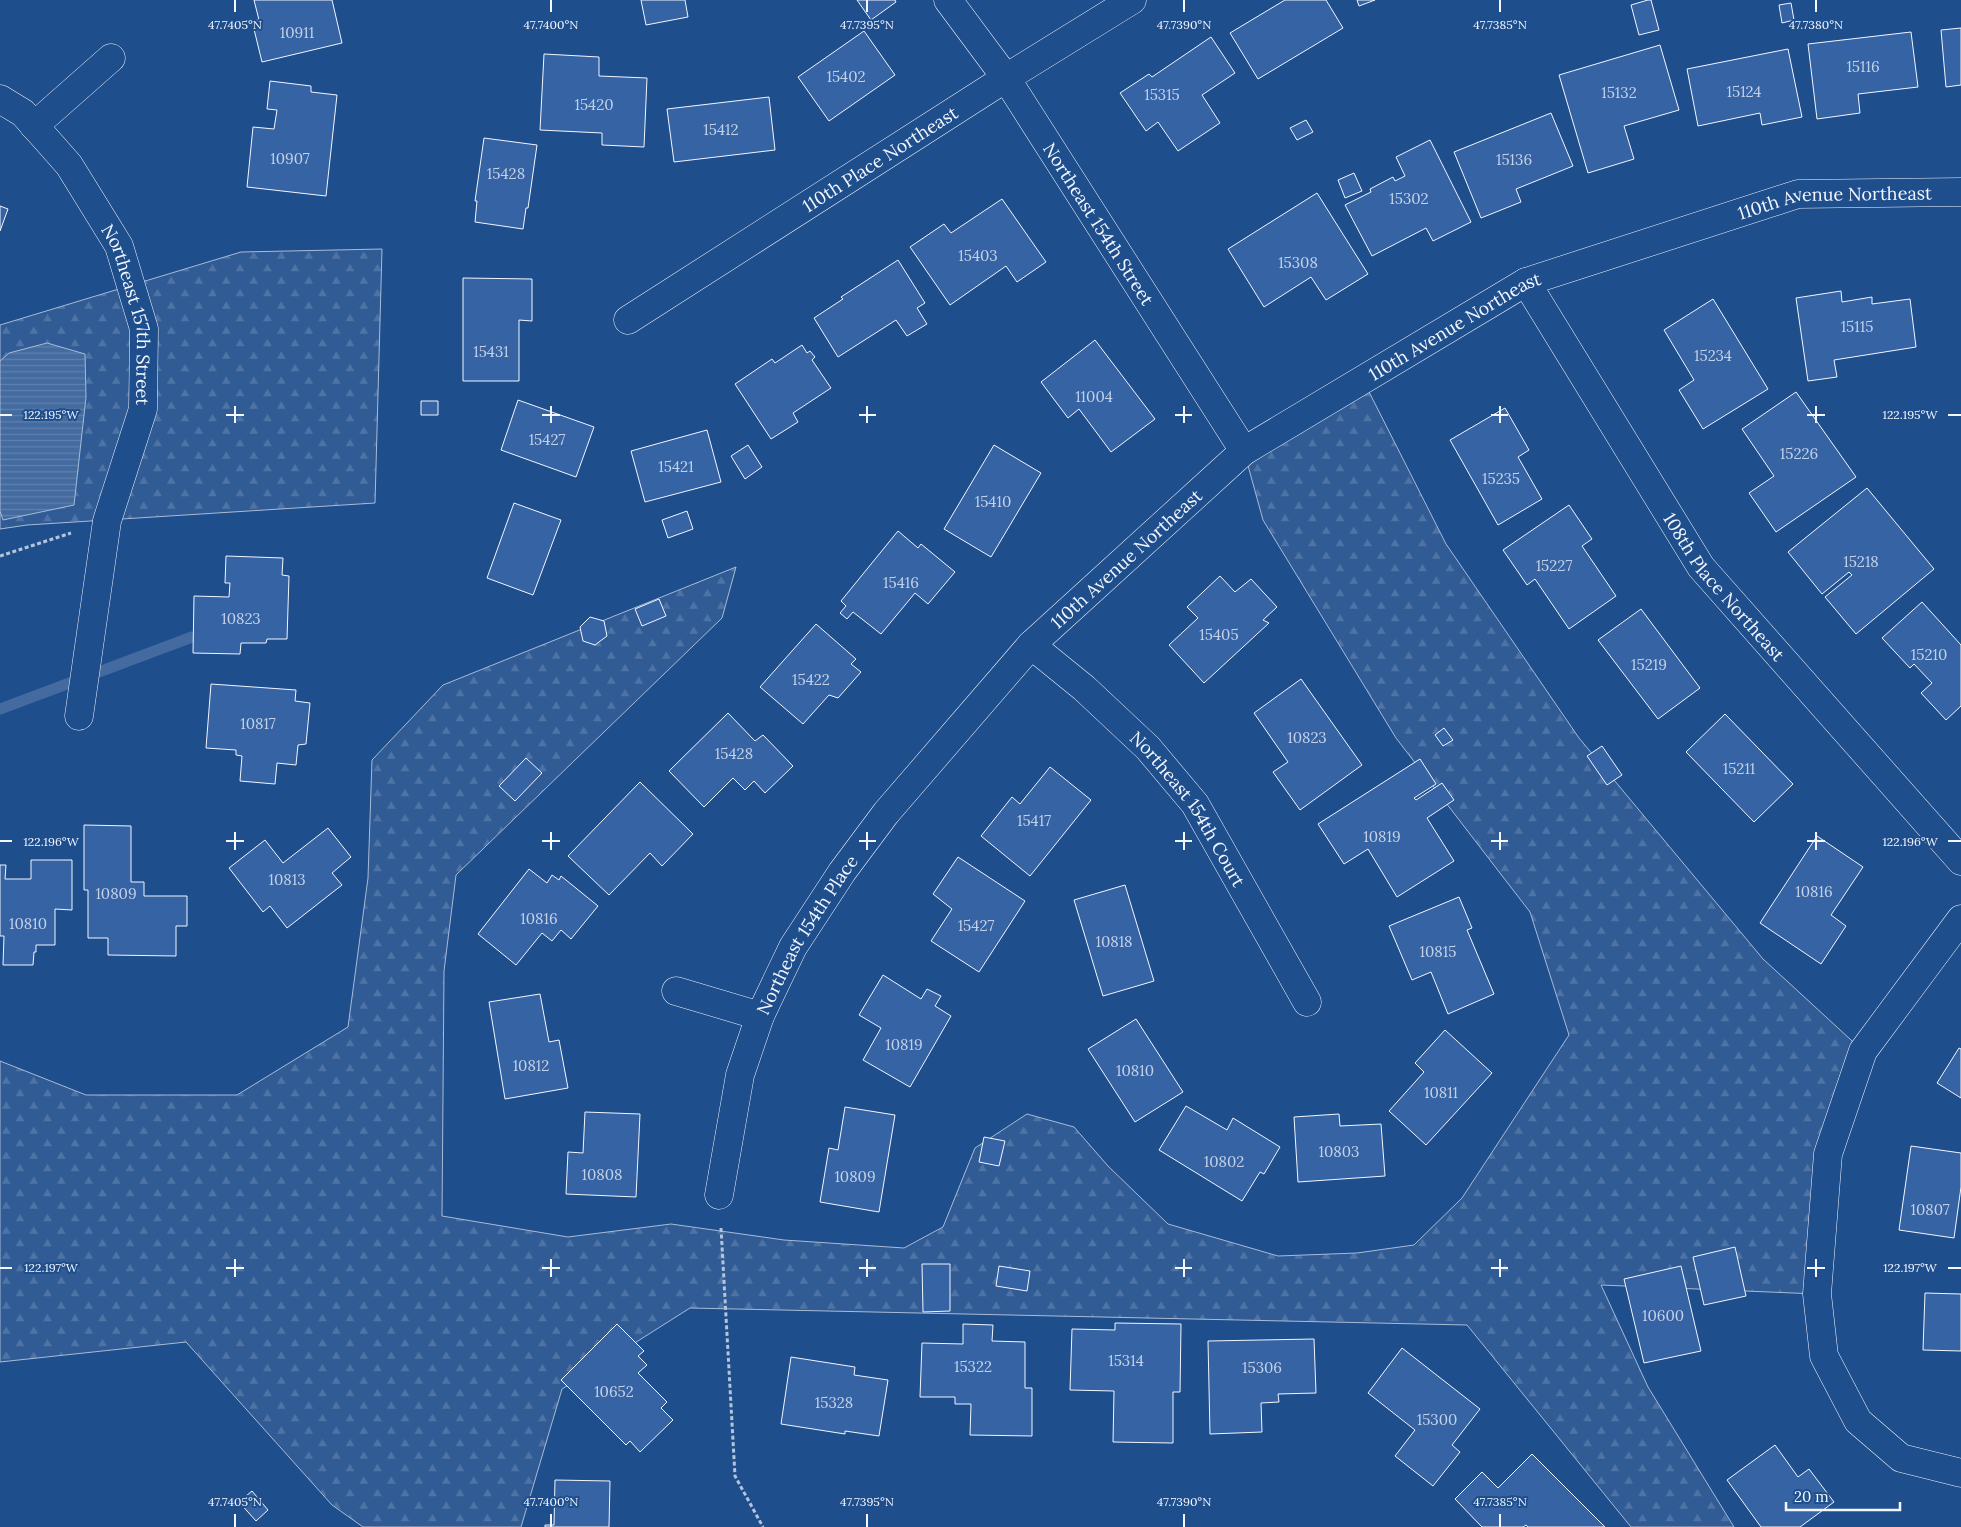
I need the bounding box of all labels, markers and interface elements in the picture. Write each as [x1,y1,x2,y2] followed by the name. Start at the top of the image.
[208,17,262,32] text: 47.7405°N
[524,17,578,32] text: 47.7400°N
[840,17,894,32] text: 47.7395°N
[1157,17,1211,32] text: 47.7390°N
[1473,17,1527,32] text: 47.7385°N
[1789,17,1843,32] text: 47.7380°N
[280,23,314,42] house number: 10911
[1846,57,1880,76] house number: 15116
[826,67,866,86] house number: 15402
[1727,82,1761,101] house number: 15124
[1601,83,1637,102] house number: 15132
[1144,85,1180,104] house number: 15315
[574,95,614,114] house number: 15420
[798,101,962,217] street label: 110th Place Northeast
[703,120,739,139] house number: 15412
[1039,138,1159,309] street label: Northeast 154th Street
[270,149,310,168] house number: 10907
[1496,150,1532,169] house number: 15136
[487,164,525,183] house number: 15428
[1735,181,1932,224] street label: 110th Avenue Northeast
[1389,189,1429,208] house number: 15302
[97,219,156,405] street label: Northeast 157th Street
[958,246,998,265] house number: 15403
[1278,253,1318,272] house number: 15308
[1364,266,1544,385] street label: 110th Avenue Northeast
[1841,317,1873,336] house number: 15115
[473,342,509,361] house number: 15431
[1694,346,1732,365] house number: 15234
[1075,387,1113,406] house number: 11004
[24,407,79,422] text: 122.195°W
[1883,407,1938,422] text: 122.195°W
[529,430,565,449] house number: 15427
[1780,444,1818,463] house number: 15226
[658,457,694,476] house number: 15421
[1482,469,1520,488] house number: 15235
[1045,484,1206,633] street label: 110th Avenue Northeast
[975,492,1011,511] house number: 15410
[1659,508,1790,666] street label: 108th Place Northeast
[1843,552,1879,571] house number: 15218
[1536,556,1572,575] house number: 15227
[883,573,919,592] house number: 15416
[221,609,261,628] house number: 10823
[1199,625,1239,644] house number: 15405
[1911,645,1947,664] house number: 15210
[1631,655,1667,674] house number: 15219
[792,670,830,689] house number: 15422
[240,714,276,733] house number: 10817
[1125,726,1251,891] street label: Northeast 154th Court
[1287,728,1327,747] house number: 10823
[715,744,753,763] house number: 15428
[1723,759,1755,778] house number: 15211
[1017,811,1051,830] house number: 15417
[1363,827,1401,846] house number: 10819
[23,834,80,849] text: 122.196°W
[1882,834,1939,849] text: 122.196°W
[751,850,863,1018] street label: Northeast 154th Place
[268,870,306,889] house number: 10813
[1795,882,1833,901] house number: 10816
[95,884,137,903] house number: 10809
[520,909,558,928] house number: 10816
[9,914,47,933] house number: 10810
[958,916,994,935] house number: 15427
[1095,932,1133,951] house number: 10818
[1420,942,1456,961] house number: 10815
[885,1035,923,1054] house number: 10819
[513,1056,549,1075] house number: 10812
[1116,1061,1154,1080] house number: 10810
[1424,1083,1458,1102] house number: 10811
[1319,1142,1359,1161] house number: 10803
[1204,1152,1244,1171] house number: 10802
[582,1165,622,1184] house number: 10808
[834,1167,876,1186] house number: 10809
[1910,1200,1950,1219] house number: 10807
[24,1260,79,1275] text: 122.197°W
[1883,1260,1938,1275] text: 122.197°W
[1642,1306,1684,1325] house number: 10600
[1108,1351,1144,1370] house number: 15314
[954,1357,992,1376] house number: 15322
[1242,1358,1282,1377] house number: 15306
[594,1382,634,1401] house number: 10652
[815,1393,853,1412] house number: 15328
[1417,1410,1457,1429] house number: 15300
[1786,1480,1900,1512] scale bar
[1794,1487,1829,1506] text: 20 m
[208,1494,262,1509] text: 47.7405°N
[524,1494,578,1509] text: 47.7400°N
[840,1494,894,1509] text: 47.7395°N
[1157,1494,1211,1509] text: 47.7390°N
[1473,1494,1527,1509] text: 47.7385°N

